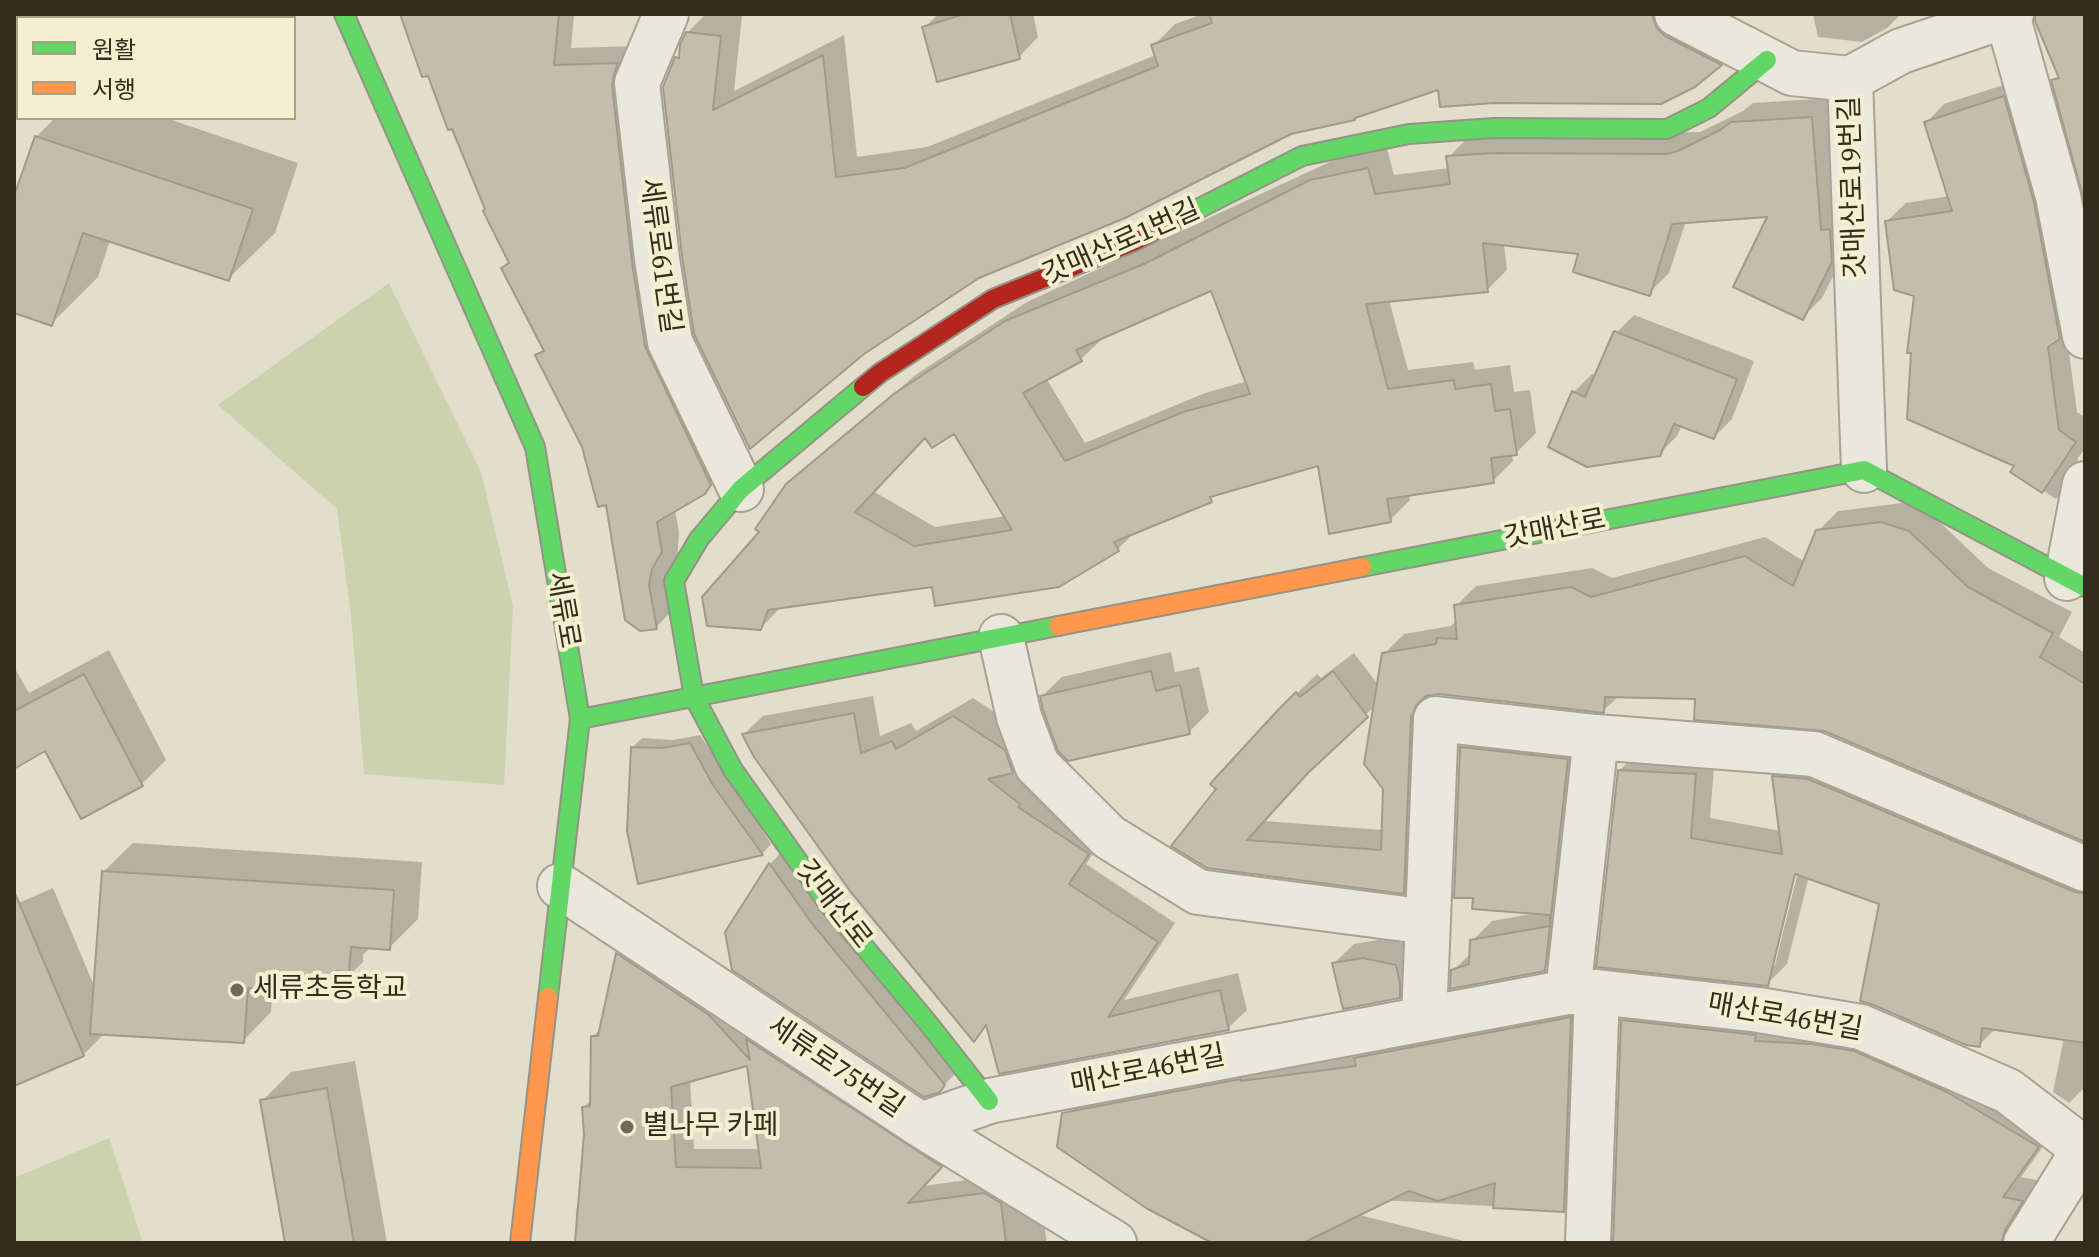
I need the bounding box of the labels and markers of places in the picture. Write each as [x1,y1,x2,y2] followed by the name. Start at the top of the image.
[253,973,408,1007] place label: 세류초등학교
[228,981,246,999] marker: 세류초등학교
[643,1110,778,1144] place label: 별나무 카페
[618,1118,636,1136] marker: 별나무 카페

